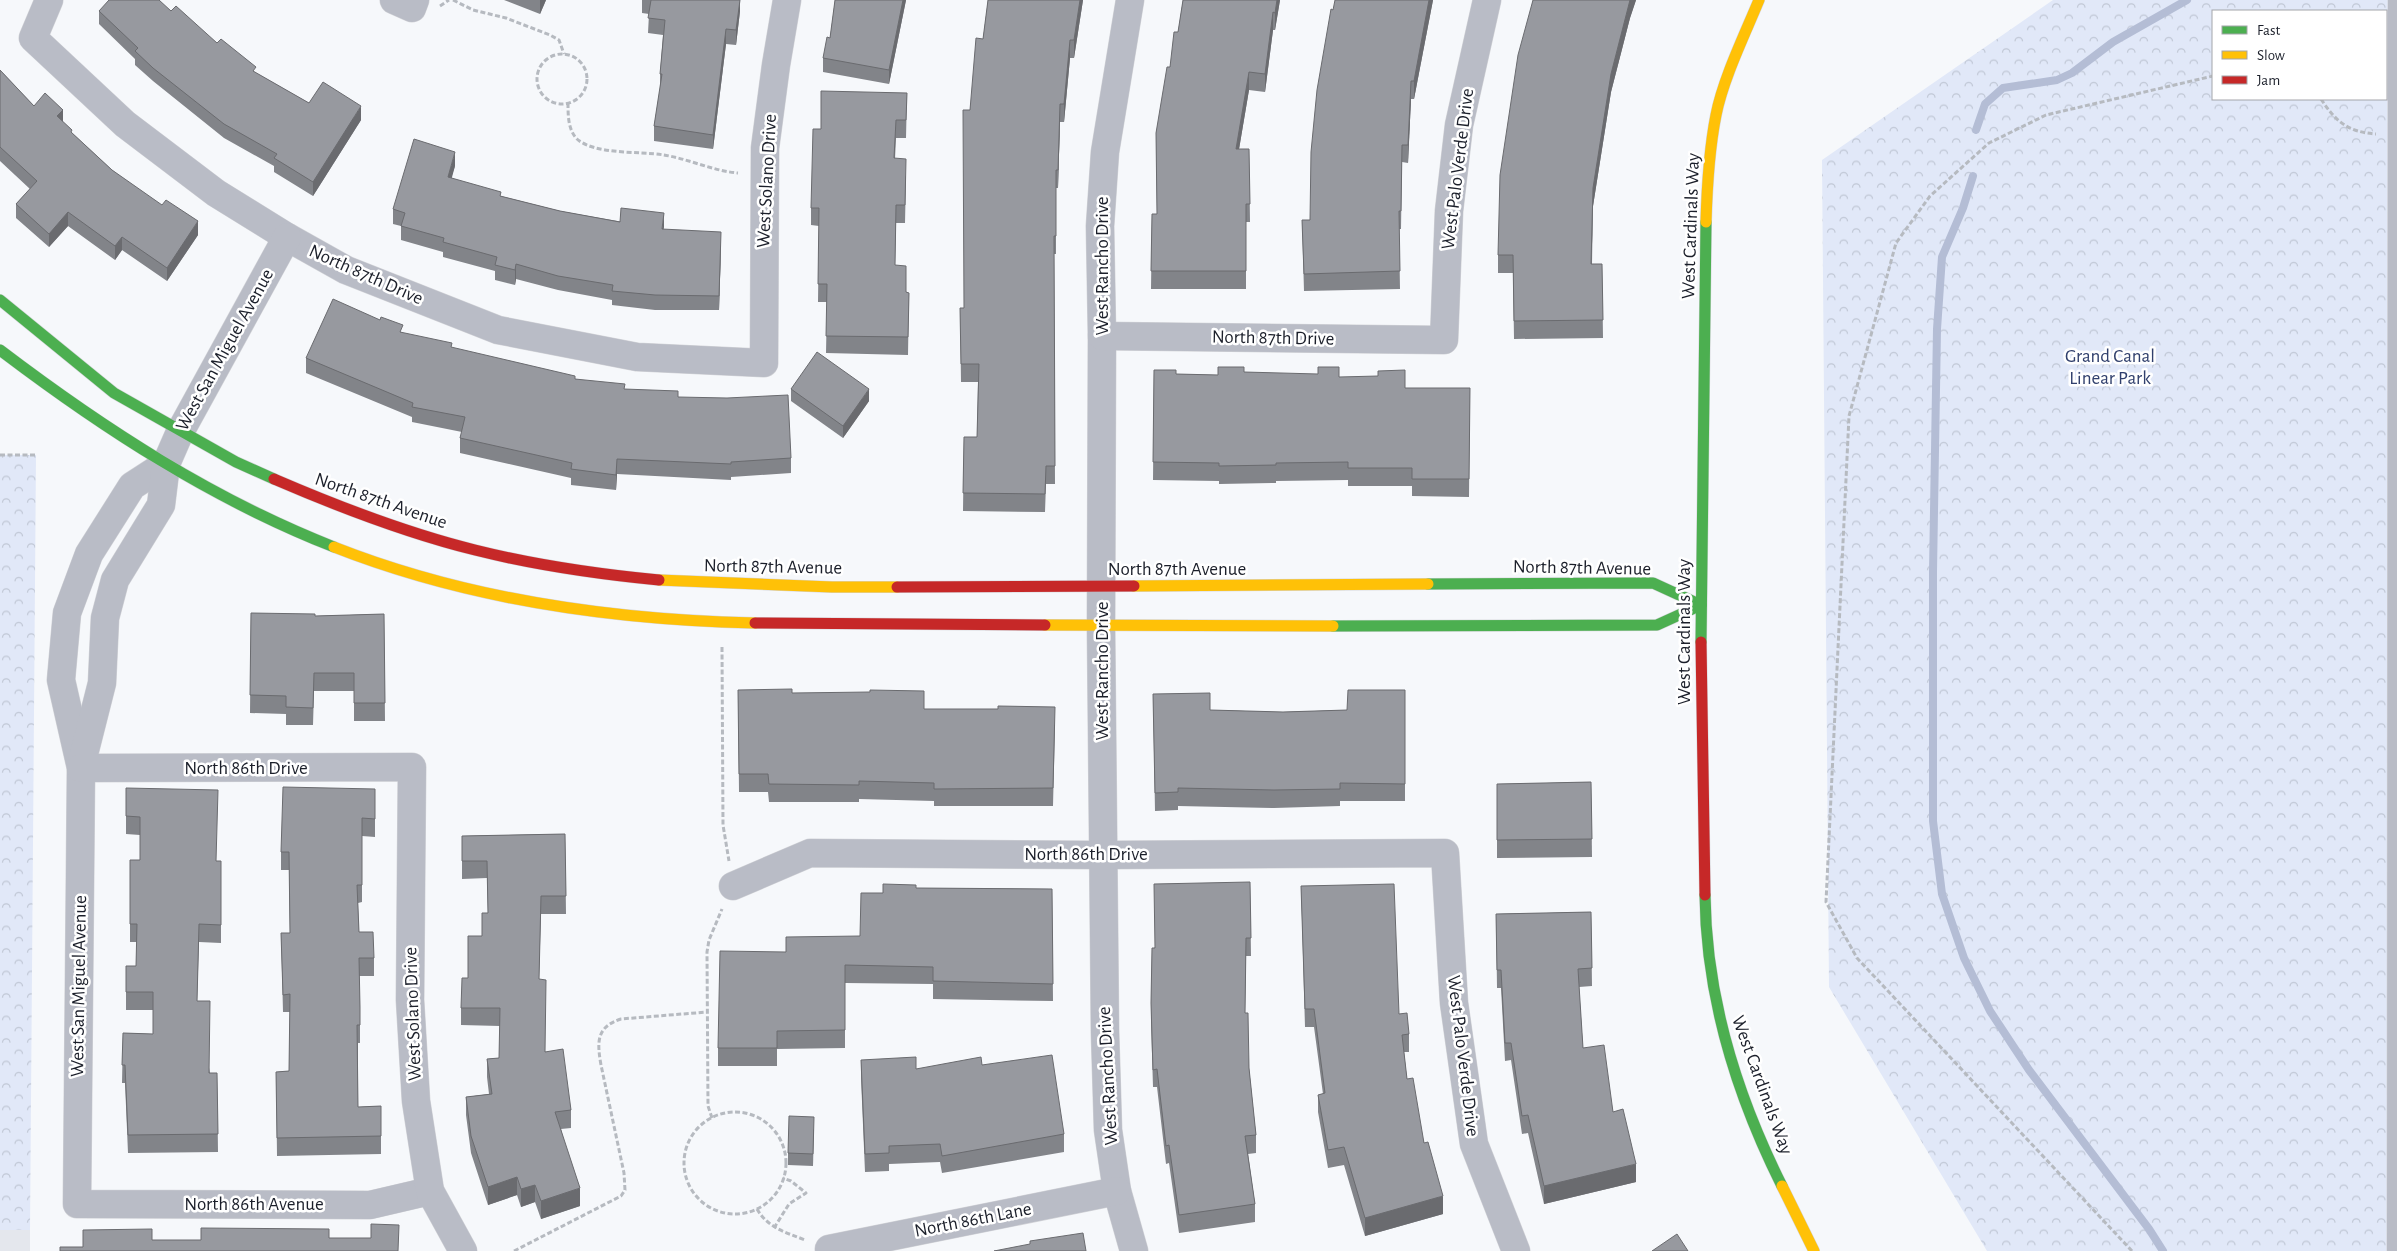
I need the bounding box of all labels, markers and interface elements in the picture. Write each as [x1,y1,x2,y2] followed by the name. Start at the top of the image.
[2212,10,2387,100] legend
[2257,23,2281,38] text: Fast
[2257,48,2285,63] text: Slow
[2257,73,2280,88] text: Jam
[1439,87,1477,251] street label: West Palo Verde Drive
[754,114,780,248] street label: West Solano Drive
[1679,153,1703,299] street label: West Cardinals Way
[1093,197,1112,335] street label: West Rancho Drive
[306,241,426,309] street label: North 87th Drive
[173,266,277,434] street label: West San Miguel Avenue
[1212,327,1334,349] street label: North 87th Drive
[2065,347,2155,388] park label: Grand Canal Linear Park
[313,469,449,533] street label: North 87th Avenue
[704,556,842,578] street label: North 87th Avenue
[1513,557,1651,579] street label: North 87th Avenue
[1675,559,1694,705] street label: West Cardinals Way
[1108,560,1246,579] street label: North 87th Avenue
[1093,602,1112,740] street label: West Rancho Drive
[184,759,308,778] street label: North 86th Drive
[1024,845,1148,864] street label: North 86th Drive
[68,895,90,1077] street label: West San Miguel Avenue
[401,947,425,1081] street label: West Solano Drive
[1444,974,1482,1138] street label: West Palo Verde Drive
[1095,1006,1121,1146] street label: West Rancho Drive
[1728,1013,1796,1157] street label: West Cardinals Way
[184,1195,324,1214] street label: North 86th Avenue
[913,1199,1033,1241] street label: North 86th Lane

